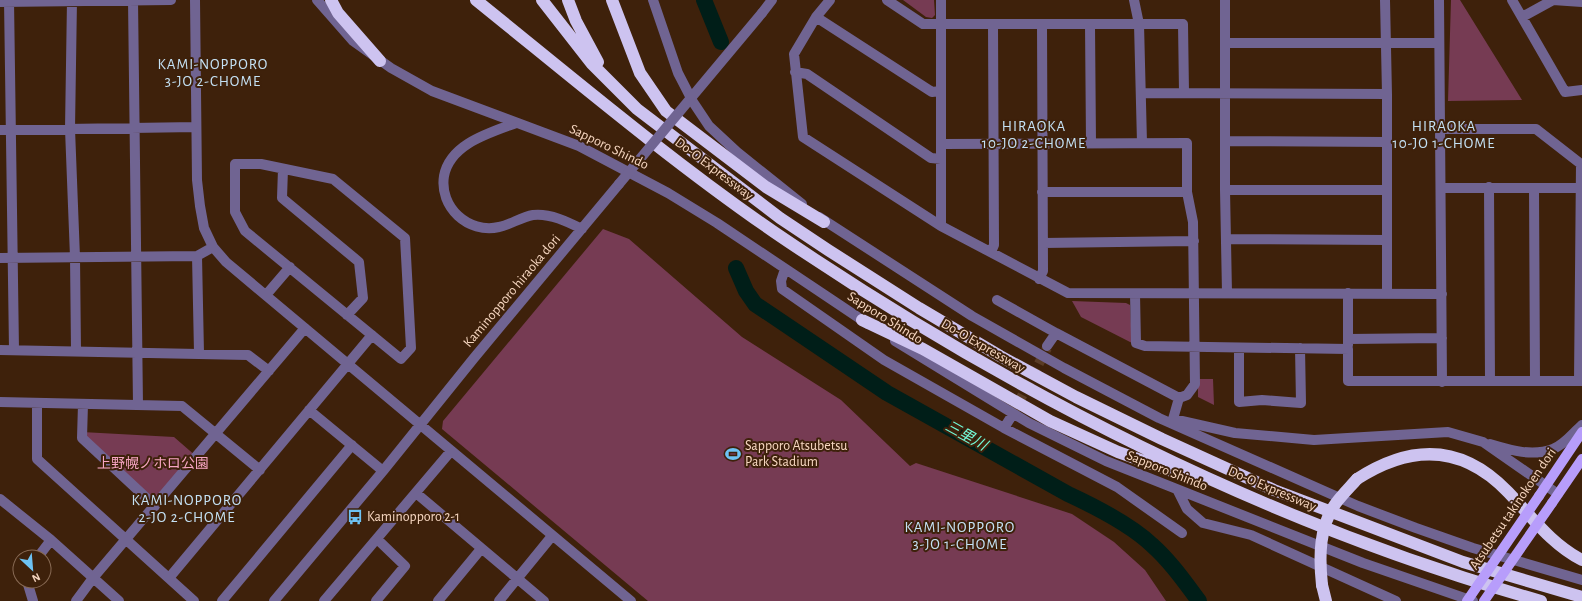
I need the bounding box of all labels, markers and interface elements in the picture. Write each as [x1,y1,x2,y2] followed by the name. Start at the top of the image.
[158,57,268,89] district label: KAMI-NOPPORO 3-JO 2-CHOME
[982,119,1086,151] district label: HIRAOKA 10-JO 2-CHOME
[1393,119,1495,151] district label: HIRAOKA 10-JO 1-CHOME
[567,122,651,172] street label: Sapporo Shindo
[672,135,756,203] street label: Do-O Expressway
[461,232,563,350] street label: Kaminopporo hiraoka dori
[845,289,925,347] street label: Sapporo Shindo
[939,316,1027,376] street label: Do-O Expressway
[943,419,991,454] water label: 三里川
[745,439,848,469] place label: Sapporo Atsubetsu Park Stadium
[724,445,742,463] sports icon: Sapporo Atsubetsu Park Stadium
[1467,446,1559,572] street label: Atsubetsu takinokoen dori
[1125,448,1210,494] street label: Sapporo Shindo
[97,456,209,471] park label: 上野幌ノホロ公園
[1226,464,1318,514] street label: Do-O Expressway
[132,493,242,525] district label: KAMI-NOPPORO 2-JO 2-CHOME
[346,508,364,526] bus stop icon: Kaminopporo 2-1
[367,510,460,524] place label: Kaminopporo 2-1
[905,520,1015,552] district label: KAMI-NOPPORO 3-JO 1-CHOME
[12,549,52,589] north arrow
[30,571,42,584] text: N

